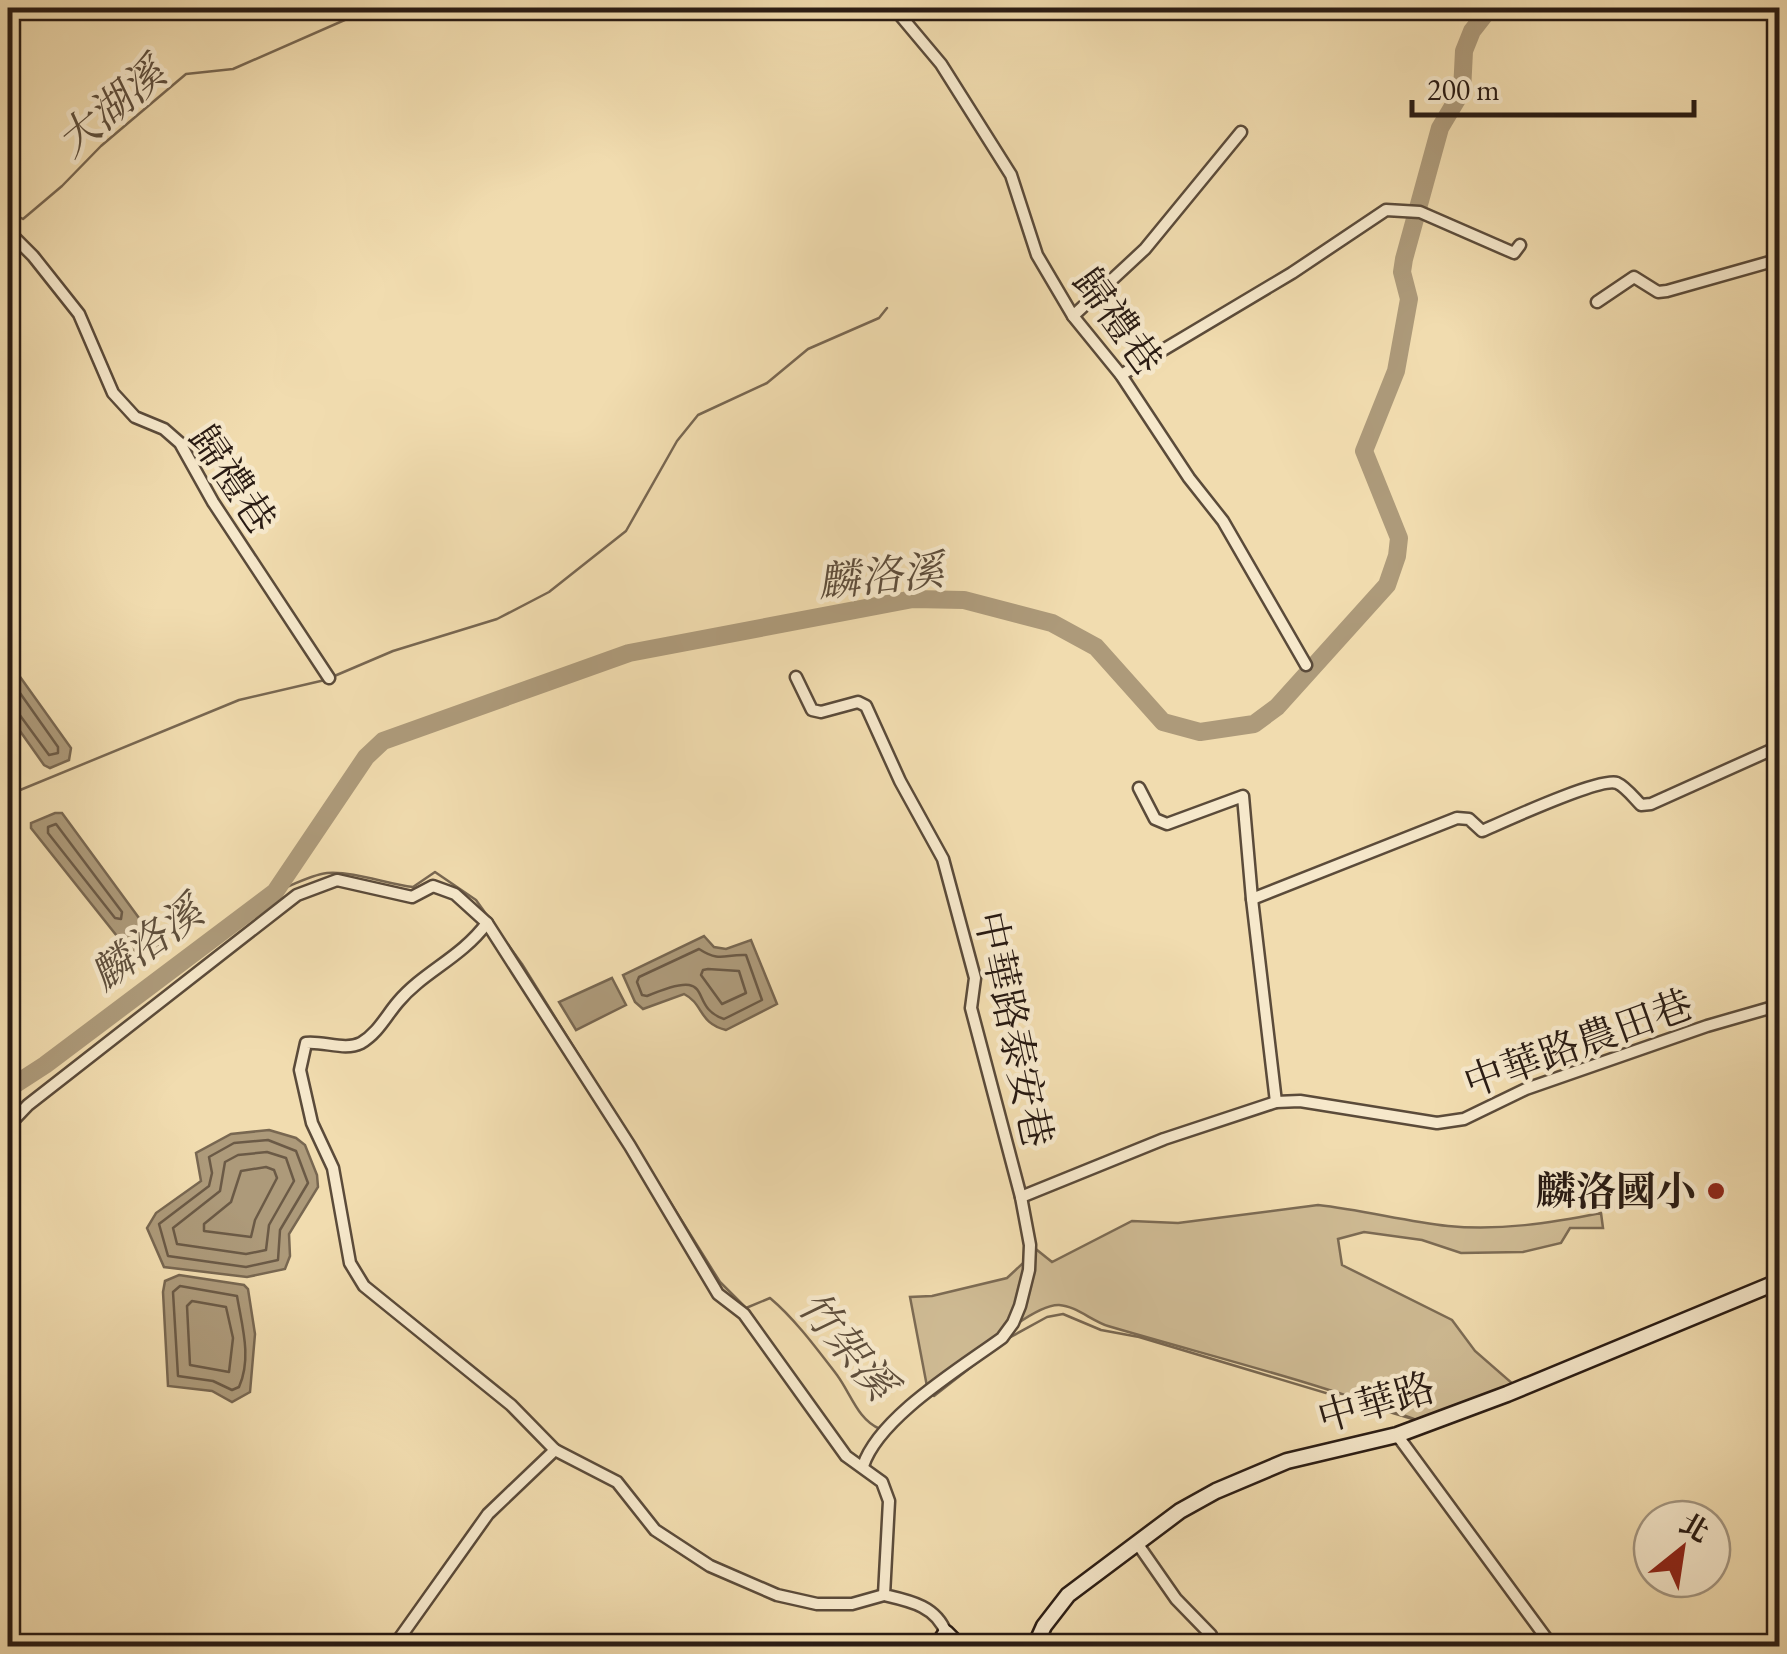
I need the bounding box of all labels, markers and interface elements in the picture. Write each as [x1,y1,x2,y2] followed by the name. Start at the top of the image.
[45,43,180,169] water label: 大湖溪
[1412,55,1694,117] scale bar
[1427,70,1500,109] text: 200 m
[1062,257,1174,385] street label: 歸禮巷
[178,415,288,543] street label: 歸禮巷
[815,542,950,610] water label: 麟洛溪
[80,881,217,1002] water label: 麟洛溪
[964,906,1064,1152] street label: 中華路泰安巷
[1456,978,1700,1108] street label: 中華路農田巷
[1536,1165,1696,1217] place label: 麟洛國小
[1705,1180,1727,1202] marker: 麟洛國小
[785,1279,911,1414] water label: 竹架溪
[1311,1360,1441,1444] street label: 中華路
[1632,1499,1732,1599] north arrow
[1673,1505,1716,1550] text: 北

